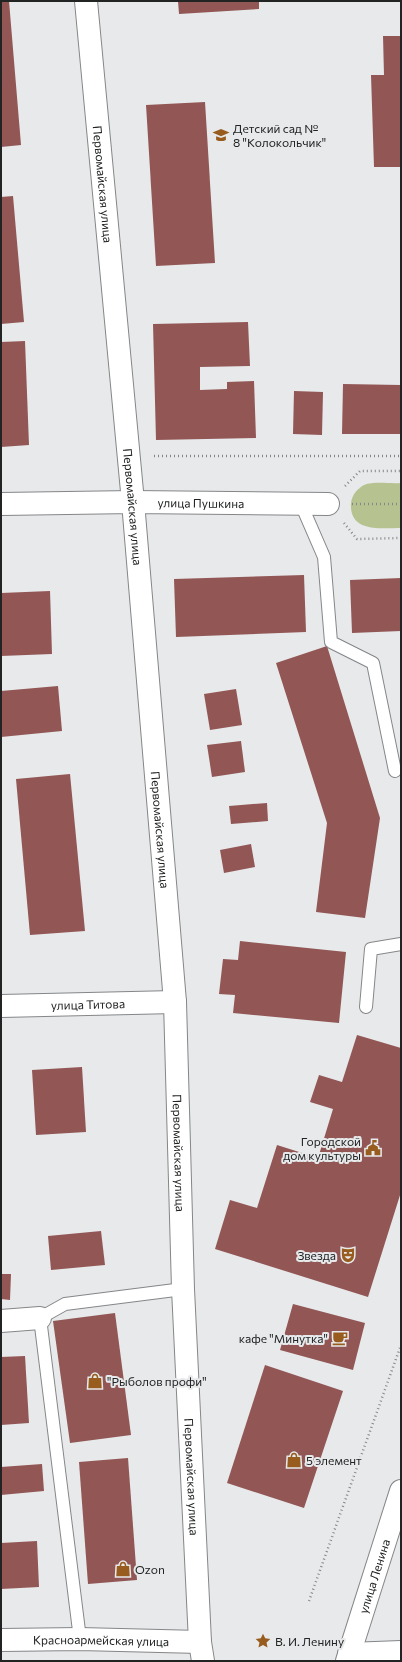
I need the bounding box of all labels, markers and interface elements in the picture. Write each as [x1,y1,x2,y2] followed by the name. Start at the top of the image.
[233,121,326,149] place label: Детский сад № 8 "Колокольчик"
[91,125,116,243] street label: Первомайская улица
[212,126,230,144] school or university icon: Детский сад № 8 "Колокольчик"
[121,448,145,566] street label: Первомайская улица
[158,495,244,510] street label: улица Пушкина
[149,770,172,889] street label: Первомайская улица
[51,996,125,1012] street label: улица Титова
[171,1094,188,1212] street label: Первомайская улица
[283,1134,361,1162] place label: Городской дом культуры
[364,1139,382,1157] public building icon: Городской дом культуры
[339,1246,357,1264] theatre icon: Звезда
[297,1248,336,1262] place label: Звезда
[331,1329,349,1347] cafe icon: кафе "Минутка"
[239,1331,328,1345] place label: кафе "Минутка"
[86,1372,104,1390] shop icon: "Рыболов профи"
[107,1374,207,1388] place label: "Рыболов профи"
[182,1418,202,1536] street label: Первомайская улица
[285,1451,303,1469] shop icon: 5 элемент
[306,1453,362,1467] place label: 5 элемент
[356,1537,392,1615] street label: улица Ленина
[114,1560,132,1578] shop icon: Ozon
[135,1562,165,1576] place label: Ozon
[33,1632,169,1648] street label: Красноармейская улица
[254,1632,272,1650] place icon: В. И. Ленину
[275,1634,344,1648] place label: В. И. Ленину

